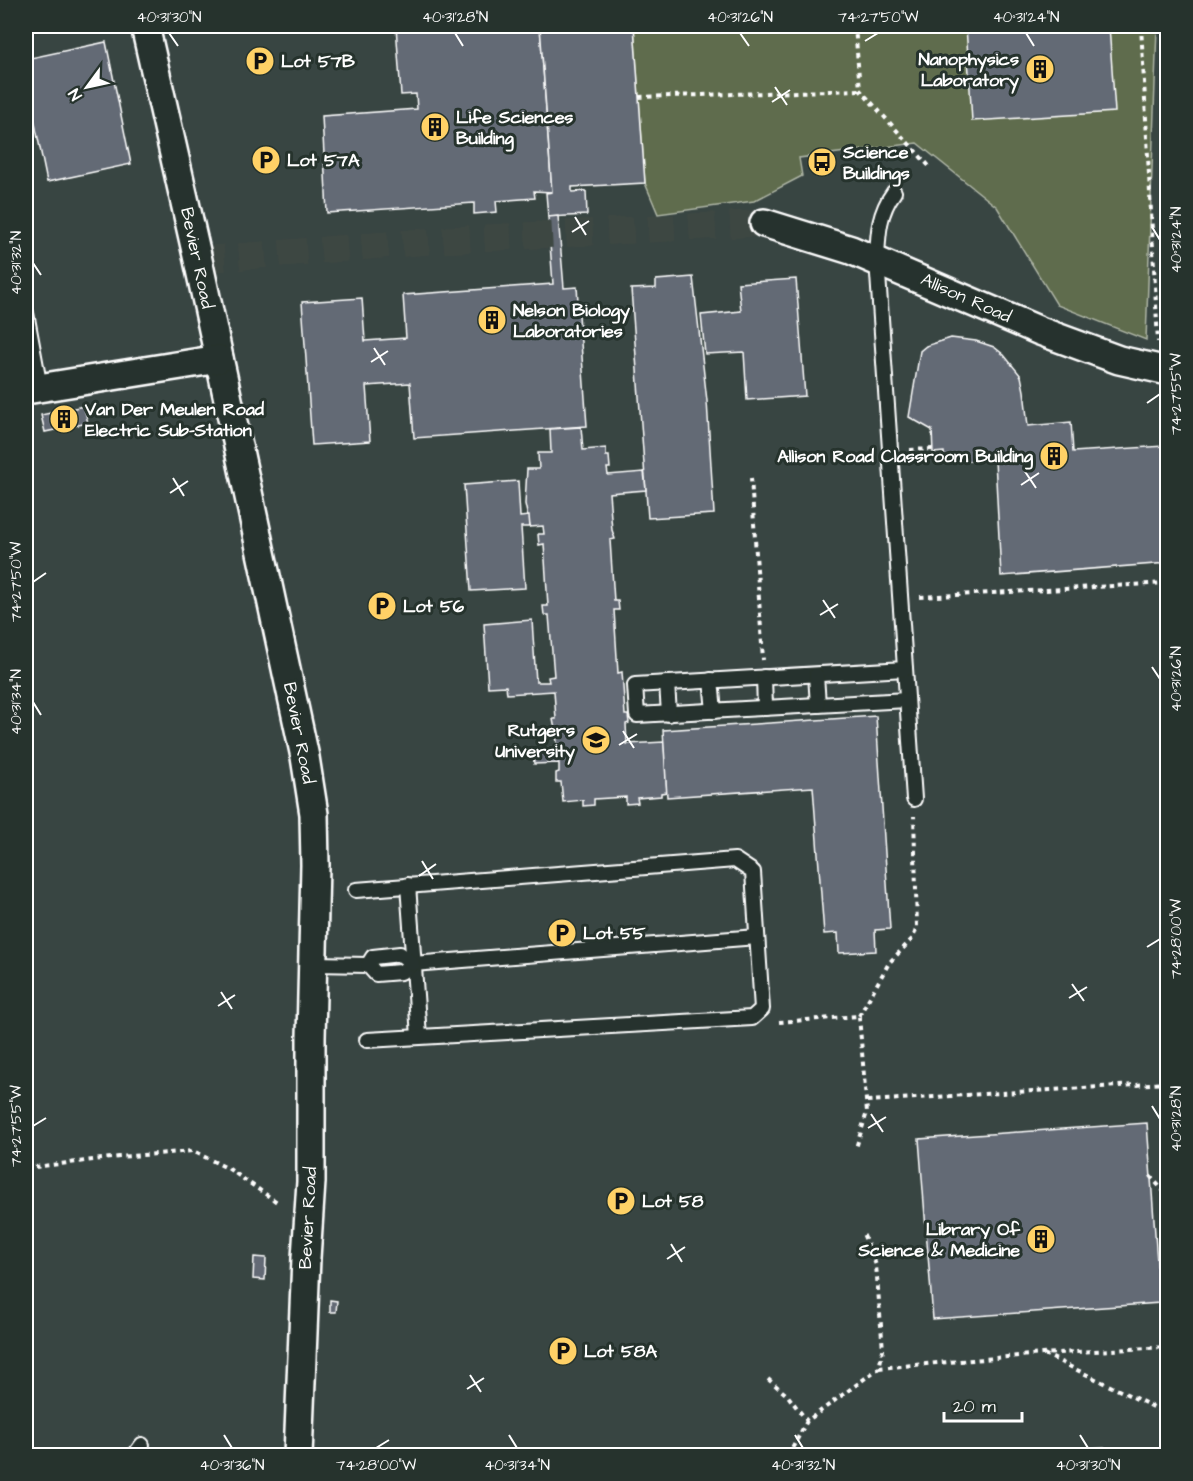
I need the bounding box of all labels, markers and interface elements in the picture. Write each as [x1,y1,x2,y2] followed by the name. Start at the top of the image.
[137,7,202,28] text: 40°31'30"N
[422,7,488,28] text: 40°31'28"N
[707,7,773,28] text: 40°31'26"N
[838,7,918,28] text: 74°27'50"W
[993,7,1059,28] text: 40°31'24"N
[244,45,276,77] parking icon: Lot 57B
[918,47,1019,94] place label: Nanophysics Laboratory
[281,49,355,74] place label: Lot 57B
[1024,53,1056,85] building icon: Nanophysics Laboratory
[57,57,117,117] north arrow
[63,84,87,105] text: N
[456,105,573,152] place label: Life Sciences Building
[419,111,451,143] building icon: Life Sciences Building
[842,140,910,187] place label: Science Buildings
[250,144,282,176] parking icon: Lot 57A
[806,146,838,178] bus stop icon: Science Buildings
[287,148,360,173] place label: Lot 57A
[174,205,220,311] street label: Bevier Road
[1166,207,1187,273] text: 40°31'24"N
[6,231,27,295] text: 40°31'32"N
[917,267,1015,329] street label: Allison Road
[513,298,630,344] place label: Nelson Biology Laboratories
[476,304,508,336] building icon: Nelson Biology Laboratories
[1166,353,1187,435] text: 74°27'55"W
[84,397,265,443] place label: Van Der Meulen Road Electric Sub-Station
[48,403,80,435] building icon: Van Der Meulen Road Electric Sub-Station
[1038,440,1070,472] building icon: Allison Road Classroom Building
[777,444,1034,470] place label: Allison Road Classroom Building
[6,542,27,622] text: 74°27'50"W
[366,590,398,622] parking icon: Lot 56
[403,594,465,619] place label: Lot 56
[1166,646,1187,712] text: 40°31'26"N
[6,669,27,735] text: 40°31'34"N
[277,680,321,786] street label: Bevier Road
[495,718,575,765] place label: Rutgers University
[580,724,612,756] school or university icon: Rutgers University
[1166,899,1187,979] text: 74°28'00"W
[546,917,578,949] parking icon: Lot 55
[583,921,646,946] place label: Lot 55
[6,1085,27,1167] text: 74°27'55"W
[1166,1086,1187,1152] text: 40°31'28"N
[293,1166,323,1270] street label: Bevier Road
[605,1185,637,1217] parking icon: Lot 58
[642,1189,704,1214] place label: Lot 58
[858,1217,1021,1263] place label: Library Of Science & Medicine
[1025,1223,1057,1255] building icon: Library Of Science & Medicine
[547,1335,579,1367] parking icon: Lot 58A
[584,1339,657,1364] place label: Lot 58A
[944,1385,1022,1423] scale bar
[953,1394,996,1419] text: 20 m
[200,1455,264,1476] text: 40°31'36"N
[336,1455,416,1476] text: 74°28'00"W
[484,1455,550,1476] text: 40°31'34"N
[771,1455,835,1476] text: 40°31'32"N
[1056,1455,1121,1476] text: 40°31'30"N

